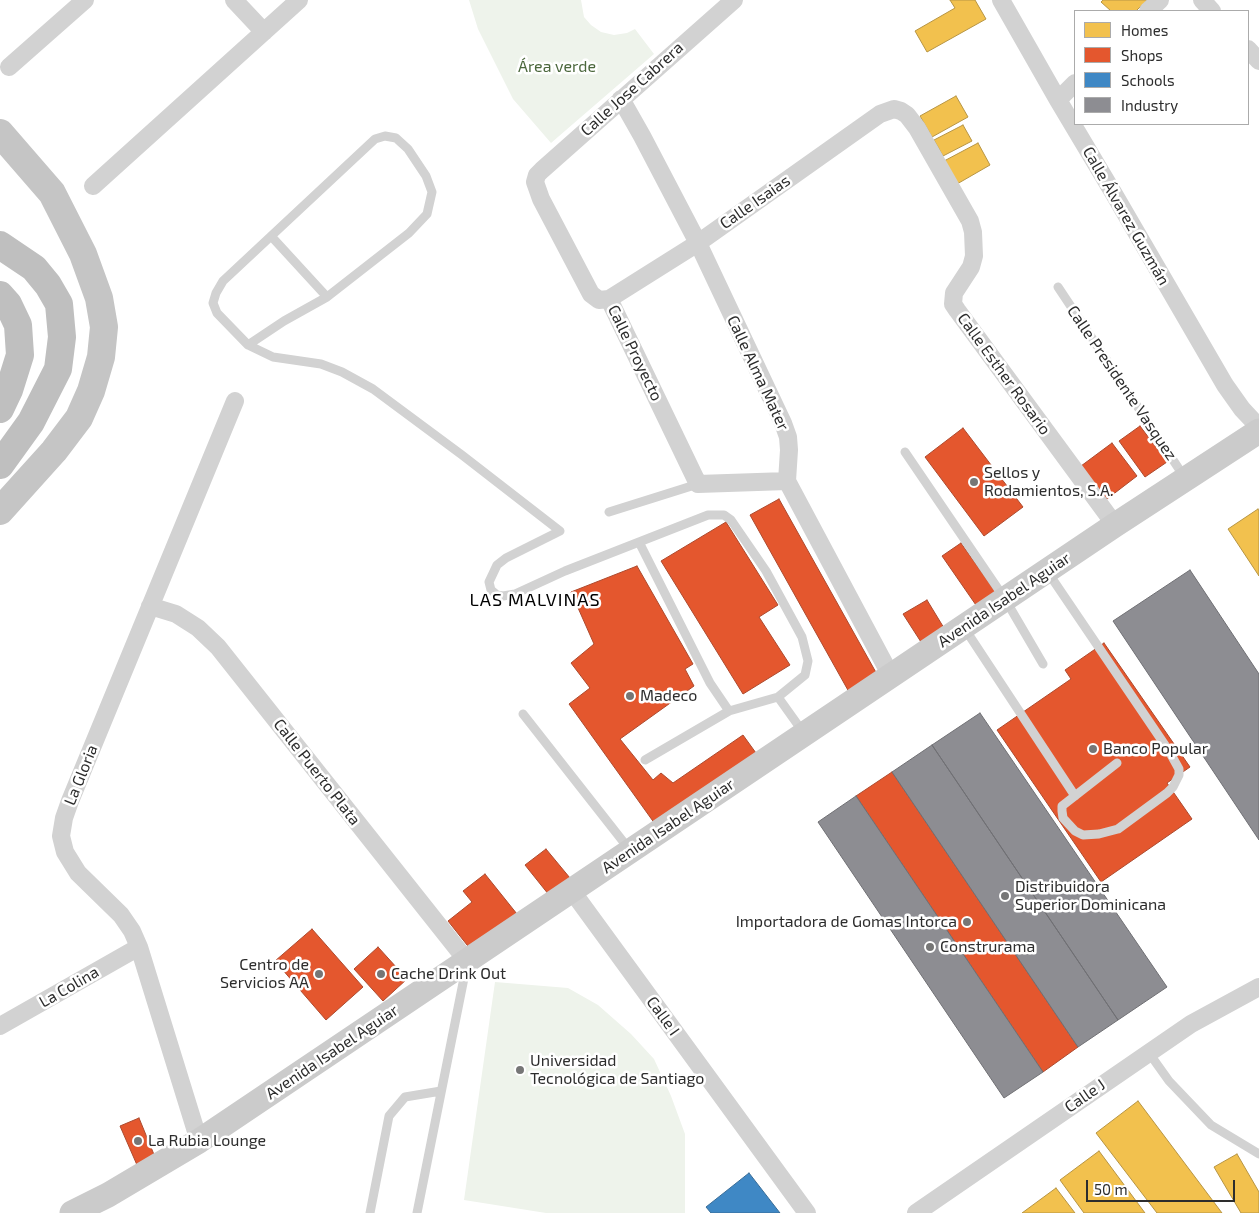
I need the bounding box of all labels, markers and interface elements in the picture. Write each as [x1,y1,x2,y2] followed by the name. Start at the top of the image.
[1074,10,1249,125] legend
[1121,21,1168,39] text: Homes
[577,38,687,140] street label: Calle Jose Cabrera
[1121,46,1163,64] text: Shops
[518,57,596,77] park label: Área verde
[1121,71,1175,89] text: Schools
[1121,96,1178,114] text: Industry
[1078,143,1174,289] street label: Calle Álvarez Guzmán
[716,171,794,233] street label: Calle Isaias
[604,302,666,404] street label: Calle Proyecto
[1063,302,1181,464] street label: Calle Presidente Vasquez
[953,309,1055,439] street label: Calle Esther Rosario
[723,312,793,434] street label: Calle Alma Mater
[984,463,1114,501] place label: Sellos y Rodamientos, S.A.
[968,476,980,488] marker: Sellos y Rodamientos, S.A.
[934,549,1074,651] street label: Avenida Isabel Aguiar
[468,589,602,611] district label: LAS MALVINAS
[640,686,697,706] place label: Madeco
[624,690,636,702] marker: Madeco
[269,715,365,829] street label: Calle Puerto Plata
[1103,739,1208,759] place label: Banco Popular
[60,742,102,808] street label: La Gloria
[1087,743,1099,755] marker: Banco Popular
[598,775,738,877] street label: Avenida Isabel Aguiar
[1015,877,1166,915] place label: Distribuidora Superior Dominicana
[999,890,1011,902] marker: Distribuidora Superior Dominicana
[736,912,957,932] place label: Importadora de Gomas Intorca
[961,916,973,928] marker: Importadora de Gomas Intorca
[940,937,1035,957] place label: Construrama
[924,941,936,953] marker: Construrama
[220,955,309,993] place label: Centro de Servicios AA
[36,962,102,1012] street label: La Colina
[391,964,506,984] place label: Cache Drink Out
[313,968,325,980] marker: Centro de Servicios AA
[375,968,387,980] marker: Cache Drink Out
[642,993,684,1039] street label: Calle I
[262,1001,402,1103] street label: Avenida Isabel Aguiar
[530,1051,704,1089] place label: Universidad Tecnológica de Santiago
[514,1064,526,1076] marker: Universidad Tecnológica de Santiago
[1061,1075,1109,1117] street label: Calle J
[148,1131,266,1151] place label: La Rubia Lounge
[132,1135,144,1147] marker: La Rubia Lounge
[1089,1170,1238,1202] scale bar
[1094,1180,1128,1198] text: 50 m

